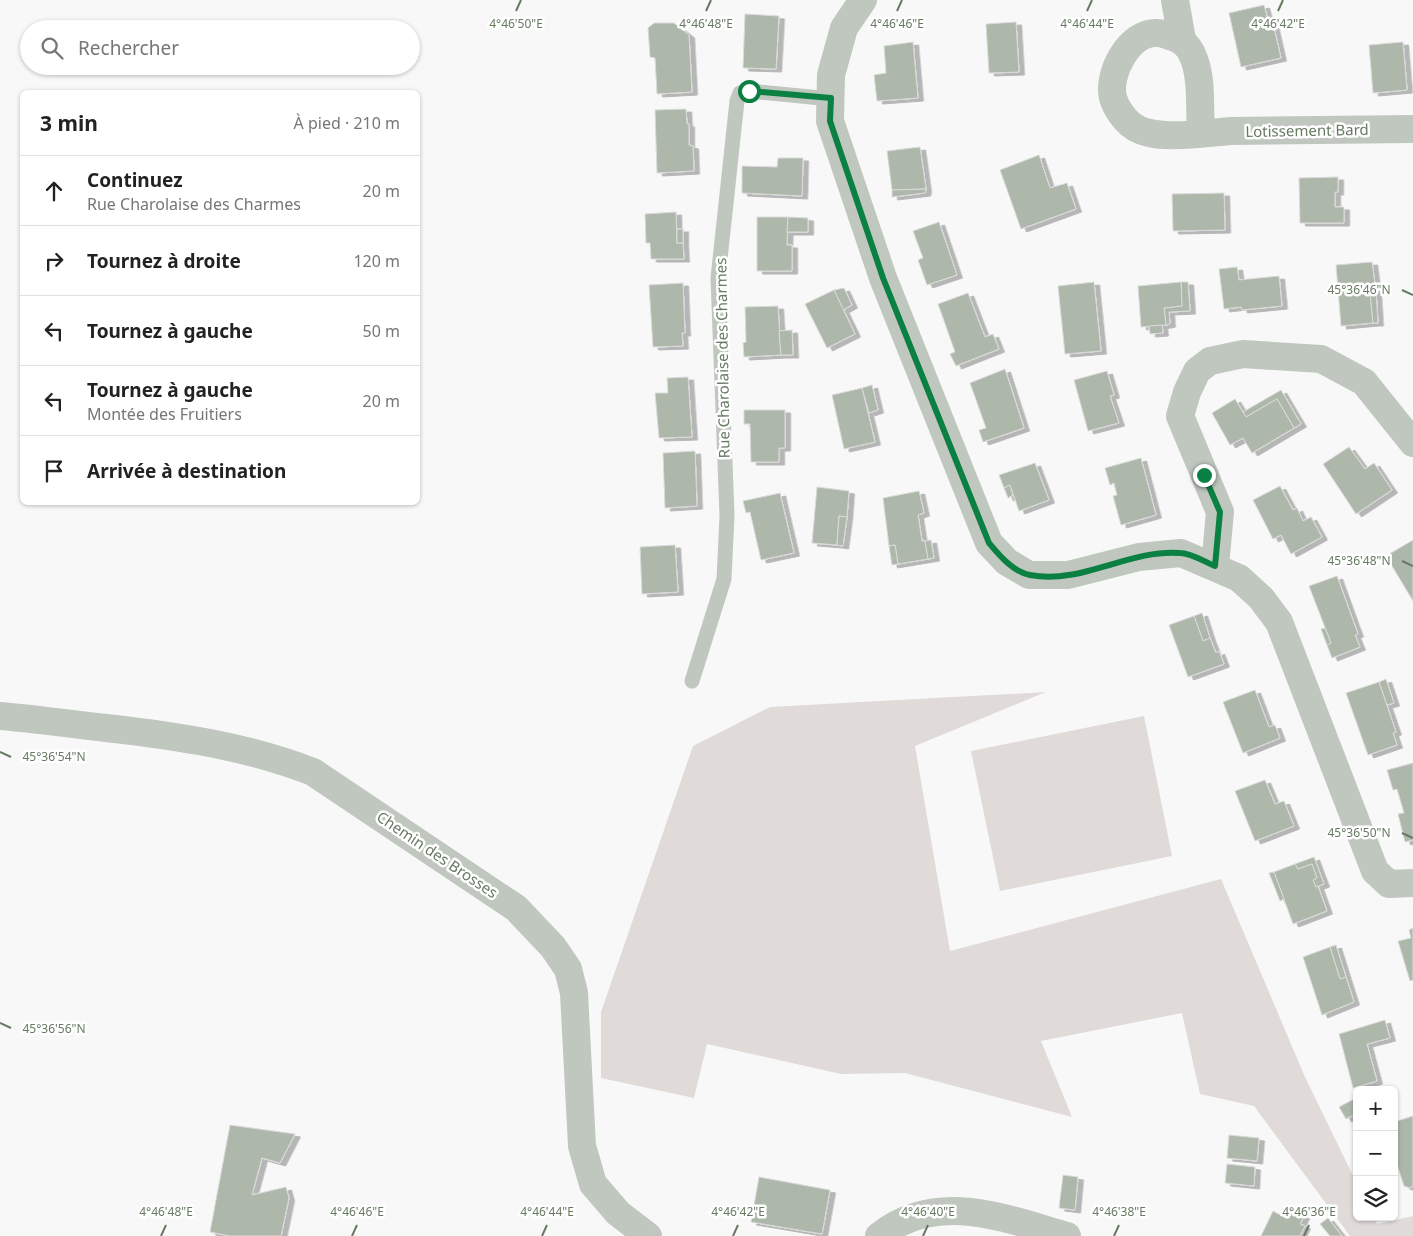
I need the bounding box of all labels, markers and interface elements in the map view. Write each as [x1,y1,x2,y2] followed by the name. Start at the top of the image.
[489,15,543,32] text: 4°46'50"E
[679,15,733,32] text: 4°46'48"E
[870,15,924,32] text: 4°46'46"E
[1060,15,1114,32] text: 4°46'44"E
[1251,15,1305,32] text: 4°46'42"E
[20,20,420,75] search box
[38,34,66,62] icon: search
[78,35,179,61] text: Rechercher
[738,80,761,103] route start
[40,109,98,137] text: 3 min
[294,112,400,134] text: À pied · 210 m
[1245,119,1369,141] street label: Lotissement Bard
[87,167,183,193] text: Continuez
[40,177,68,205] icon: ahead
[363,180,400,202] text: 20 m
[87,193,301,215] text: Rue Charolaise des Charmes
[40,247,68,275] icon: right
[87,248,241,274] text: Tournez à droite
[353,250,400,272] text: 120 m
[710,258,734,458] street label: Rue Charolaise des Charmes
[1327,281,1391,298] text: 45°36'46"N
[40,317,68,345] icon: left
[87,318,253,344] text: Tournez à gauche
[363,320,400,342] text: 50 m
[87,377,253,403] text: Tournez à gauche
[40,387,68,415] icon: left
[363,390,400,412] text: 20 m
[87,403,242,425] text: Montée des Fruitiers
[40,457,68,485] icon: arrive
[87,458,286,484] text: Arrivée à destination
[1193,464,1216,487] route end
[1327,552,1391,569] text: 45°36'48"N
[22,748,86,765] text: 45°36'54"N
[373,806,502,902] street label: Chemin des Brosses
[1327,824,1391,841] text: 45°36'50"N
[22,1020,86,1037] text: 45°36'56"N
[1353,1086,1398,1221] map controls
[1353,1086,1398,1131] button: +
[1353,1131,1398,1176] button: −
[1353,1176,1398,1221] button: layers
[139,1203,193,1220] text: 4°46'48"E
[330,1203,384,1220] text: 4°46'46"E
[520,1203,574,1220] text: 4°46'44"E
[711,1203,765,1220] text: 4°46'42"E
[901,1203,955,1220] text: 4°46'40"E
[1092,1203,1146,1220] text: 4°46'38"E
[1282,1203,1336,1220] text: 4°46'36"E

